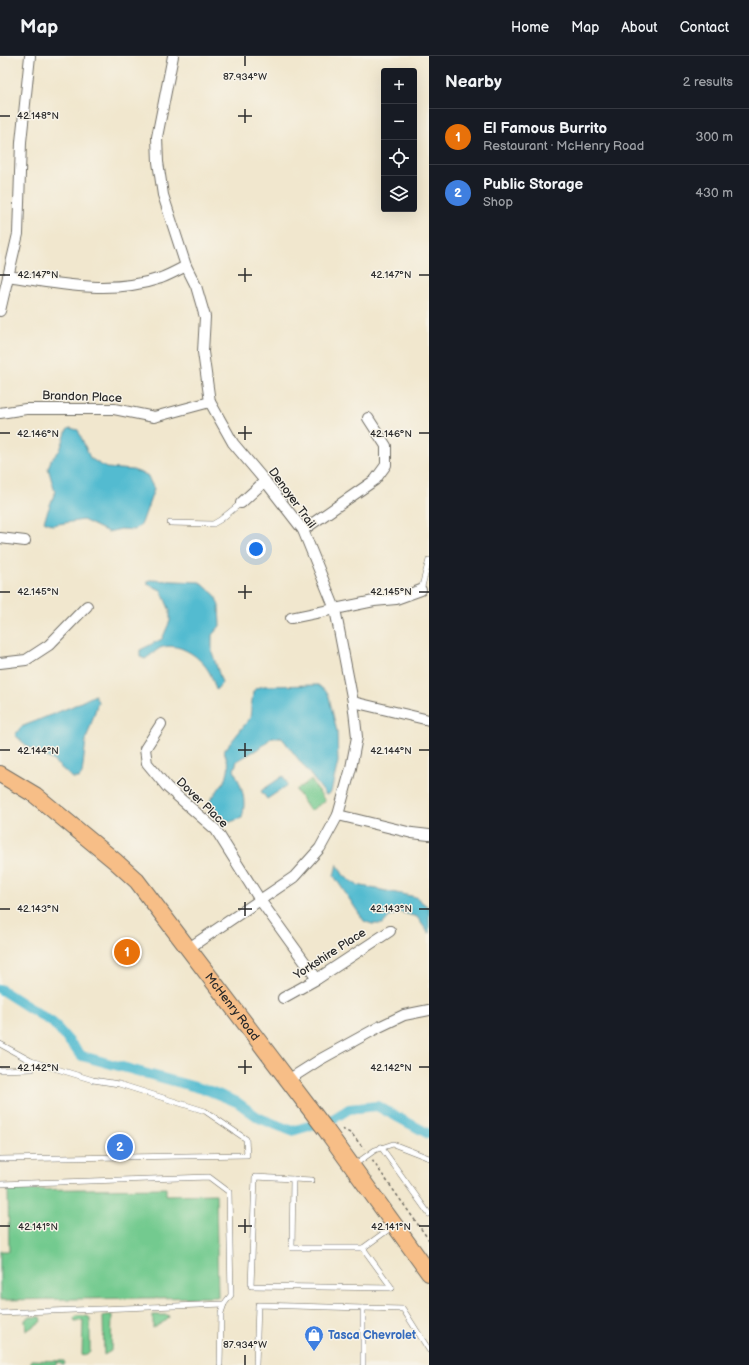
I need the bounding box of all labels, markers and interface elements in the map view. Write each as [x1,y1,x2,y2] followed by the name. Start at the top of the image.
[20,16,58,39] text: Map
[511,19,549,36] text: Home
[571,19,599,36] text: Map
[621,19,658,36] text: About
[680,19,729,36] text: Contact
[381,68,417,212] map controls
[381,68,417,104] button: +
[223,71,267,83] text: 87.934°W
[445,72,502,92] text: Nearby
[683,74,733,90] text: 2 results
[381,104,417,140] button: −
[17,110,59,122] text: 42.148°N
[483,119,607,138] text: El Famous Burrito
[455,129,461,145] text: 1
[695,129,733,145] text: 300 m
[483,138,644,154] text: Restaurant · McHenry Road
[381,140,417,176] button: locate
[483,175,583,194] text: Public Storage
[381,176,417,212] button: layers
[454,185,462,201] text: 2
[695,185,733,201] text: 430 m
[483,194,513,210] text: Shop
[18,269,58,281] text: 42.147°N
[371,269,411,281] text: 42.147°N
[42,388,122,406] street label: Brandon Place
[17,428,59,440] text: 42.146°N
[370,428,412,440] text: 42.146°N
[265,465,319,531] street label: Denoyer Trail
[246,539,266,559] your location
[17,586,59,598] text: 42.145°N
[370,586,412,598] text: 42.145°N
[17,745,59,757] text: 42.144°N
[370,745,412,757] text: 42.144°N
[173,775,231,831] street label: Dover Place
[17,903,59,915] text: 42.143°N
[370,903,412,915] text: 42.143°N
[290,925,369,984] street label: Yorkshire Place
[114,937,140,967] pin: 1
[202,970,263,1044] street label: McHenry Road
[17,1062,59,1074] text: 42.142°N
[370,1062,412,1074] text: 42.142°N
[107,1132,133,1162] pin: 2
[18,1221,58,1233] text: 42.141°N
[371,1221,411,1233] text: 42.141°N
[303,1324,325,1352] shop icon: Tasca Chevrolet
[328,1328,416,1343] place label: Tasca Chevrolet
[223,1339,267,1351] text: 87.934°W

